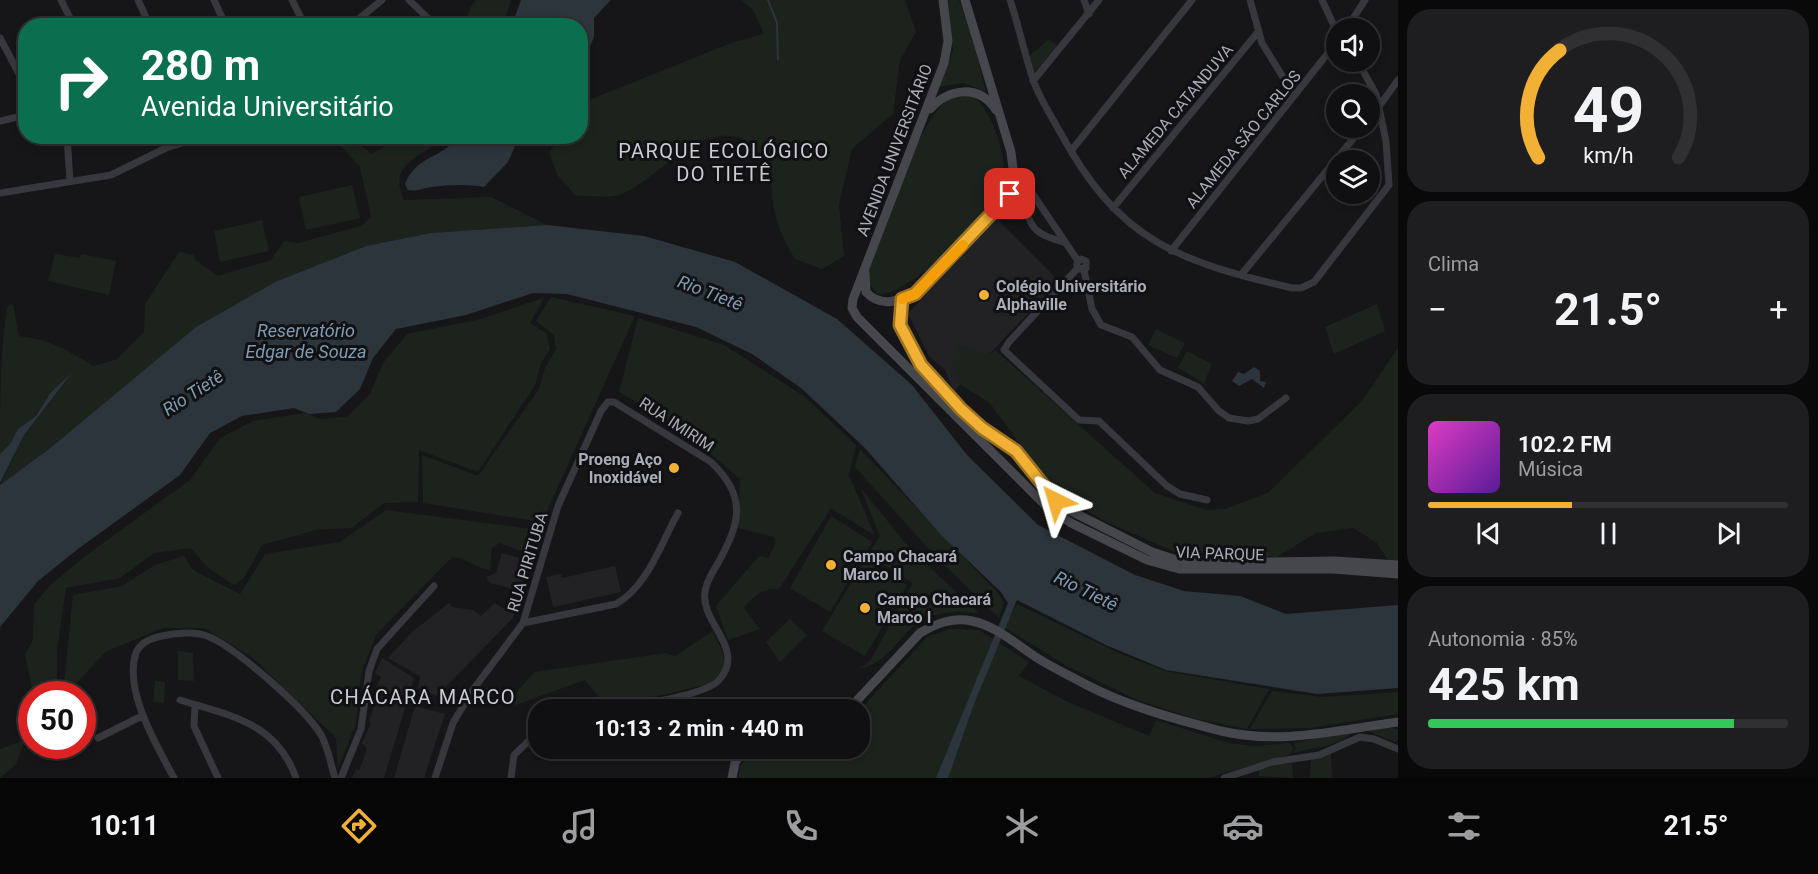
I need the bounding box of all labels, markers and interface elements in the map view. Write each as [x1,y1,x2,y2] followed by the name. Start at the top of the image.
[1326,18,1380,204] map controls
[1326,18,1380,72] button: sound
[1114,40,1237,182] street label: ALAMEDA CATANDUVA
[141,41,260,90] text: 280 m
[42,42,120,120] icon: right
[853,61,936,239] street label: AVENIDA UNIVERSITÁRIO
[1181,66,1305,212] street label: ALAMEDA SÃO CARLOS
[1572,74,1644,147] text: 49
[1326,84,1380,138] button: search
[141,91,394,123] text: Avenida Universitário
[618,139,830,186] district label: PARQUE ECOLÓGICO DO TIETÊ
[1583,143,1633,168] text: km/h
[1326,150,1380,204] button: layers
[984,168,1035,219] pin
[993,177,1026,210] icon: arrive
[1428,252,1479,276] text: Clima
[675,271,746,315] water label: Rio Tietê
[996,277,1147,314] place label: Colégio Universitário Alphaville
[1554,283,1662,336] text: 21.5°
[977,288,991,302] marker: Colégio Universitário Alphaville
[1428,290,1447,329] text: −
[1769,290,1788,329] text: +
[246,320,366,362] water label: Reservatório Edgar de Souza
[159,365,227,420] water label: Rio Tietê
[636,393,718,456] street label: RUA IMIRIM
[1518,432,1612,457] text: 102.2 FM
[578,450,662,487] place label: Proeng Aço Inoxidável
[1518,457,1583,481] text: Música
[667,461,681,475] marker: Proeng Aço Inoxidável
[1024,469,1088,533] position arrow
[503,509,552,614] street label: RUA PIRITUBA
[1472,517,1505,550] icon: previous
[1592,517,1625,550] icon: pause
[1712,517,1745,550] icon: next
[1175,542,1265,565] street label: VIA PARQUE
[843,547,957,584] place label: Campo Chacará Marco II
[824,558,838,572] marker: Campo Chacará Marco II
[1051,566,1121,615] water label: Rio Tietê
[877,590,991,627] place label: Campo Chacará Marco I
[858,601,872,615] marker: Campo Chacará Marco I
[1428,627,1578,651] text: Autonomia · 85%
[1428,658,1580,711] text: 425 km
[18,681,96,759] speed limit sign: 50
[330,685,516,709] district label: CHÁCARA MARCO
[594,716,804,741] text: 10:13 · 2 min · 440 m
[338,805,380,847] icon: directions
[559,805,601,847] icon: music
[780,805,822,847] icon: phone
[1001,805,1043,847] icon: climate
[1222,805,1264,847] icon: car
[1443,805,1485,847] icon: filters
[89,810,159,842] text: 10:11
[1664,810,1728,842] text: 21.5°

